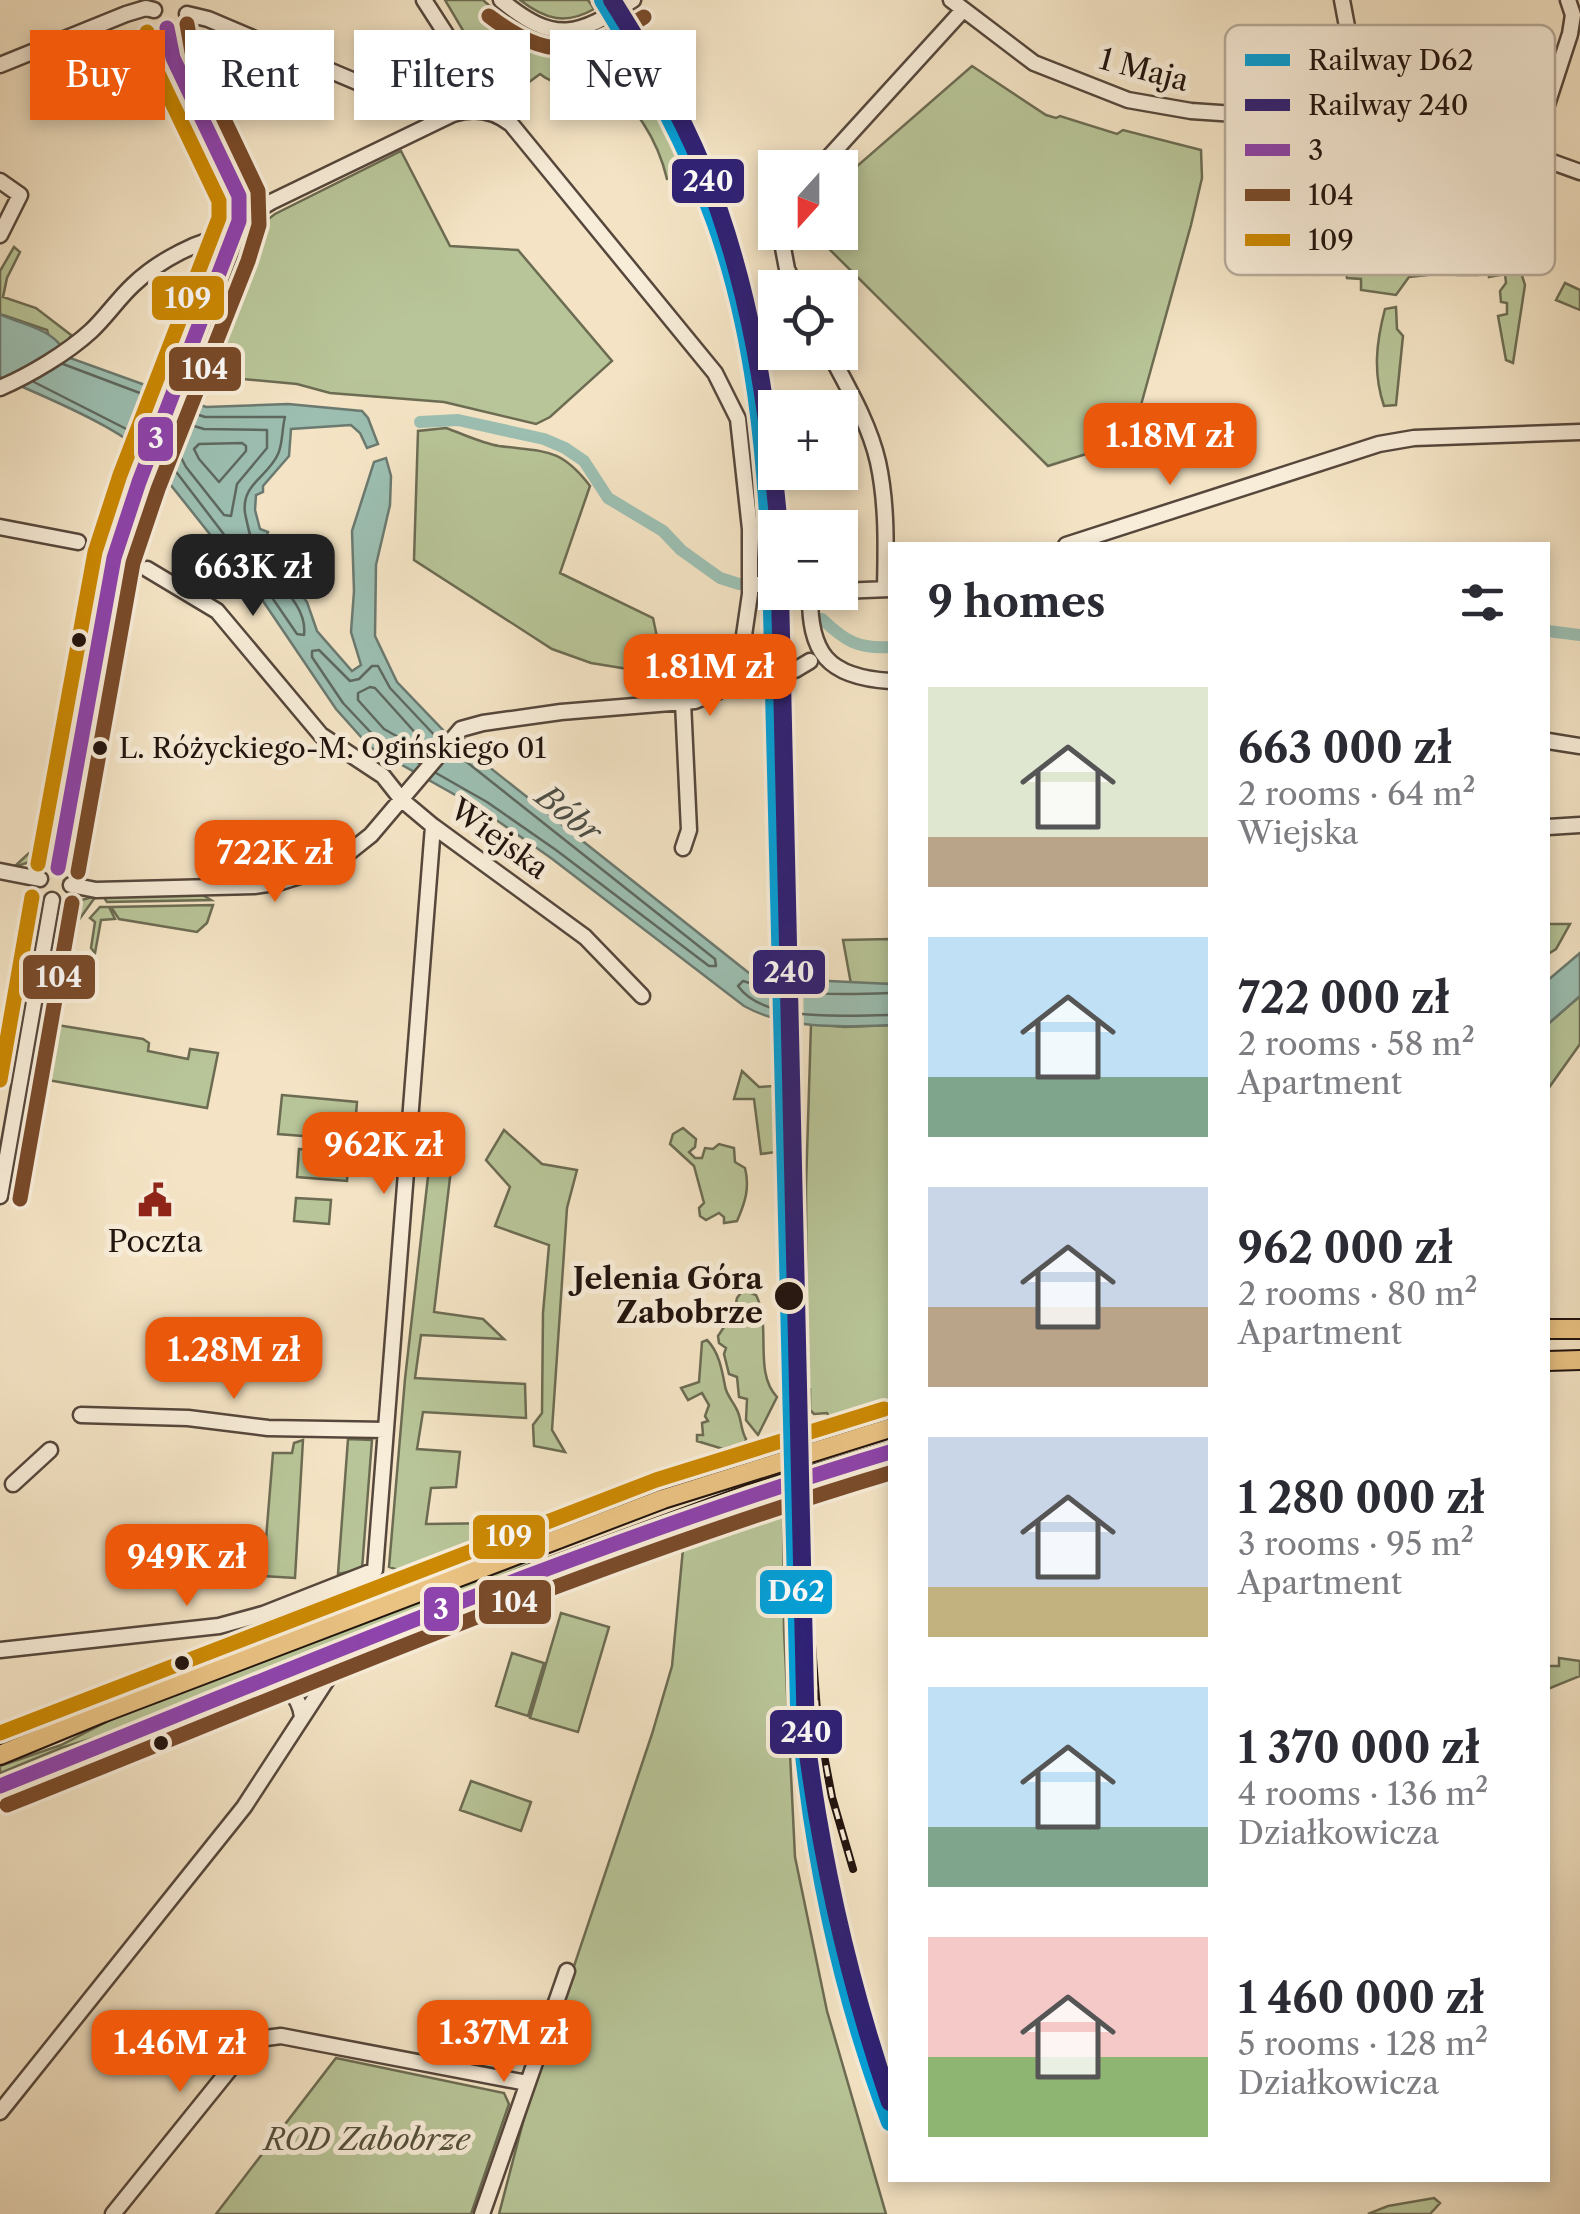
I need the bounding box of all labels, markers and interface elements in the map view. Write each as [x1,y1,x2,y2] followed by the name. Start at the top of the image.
[1225,25,1555,275] legend
[30,30,165,120] chip: Buy
[185,30,334,120] chip: Rent
[354,30,530,120] chip: Filters
[550,30,696,120] chip: New
[1095,40,1193,99] street label: 1 Maja
[1308,43,1474,77] text: Railway D62
[1308,88,1468,122] text: Railway 240
[1308,133,1323,167] text: 3
[758,150,858,250] north arrow
[758,150,858,610] map controls
[670,157,746,205] line badge: 240
[683,164,733,198] text: 240
[1308,178,1354,212] text: 104
[1308,223,1354,257] text: 109
[758,270,858,370] button: locate
[150,274,226,322] line badge: 109
[165,281,211,315] text: 109
[167,345,243,393] line badge: 104
[182,352,228,386] text: 104
[758,390,858,490] button: +
[1067,403,1273,488] pin: 1.18M zł
[136,415,175,463] line badge: 3
[1106,416,1234,455] text: 1.18M zł
[148,421,164,455] text: 3
[758,510,858,610] button: −
[161,534,345,619] pin: 663K zł
[194,547,312,586] text: 663K zł
[1455,575,1510,630] icon: filters
[928,576,1106,628] text: 9 homes
[69,630,89,650] unlabelled marker
[607,634,813,719] pin: 1.81M zł
[646,647,774,686] text: 1.81M zł
[1238,722,1452,774] text: 663 000 zł
[1008,727,1128,847] icon: home
[119,731,547,765] place label: L. Różyckiego-M. Ogińskiego 01
[90,738,110,758] marker: L. Różyckiego-M. Ogińskiego 01
[527,774,611,852] water label: Bóbr
[1238,774,1476,813] text: 2 rooms · 64 m²
[442,790,556,887] street label: Wiejska
[1238,813,1358,852] text: Wiejska
[183,820,367,905] pin: 722K zł
[217,833,333,872] text: 722K zł
[751,948,827,996] line badge: 240
[21,953,97,1001] line badge: 104
[764,955,814,989] text: 240
[36,960,82,994] text: 104
[1238,972,1450,1024] text: 722 000 zł
[1008,977,1128,1097] icon: home
[1238,1024,1475,1063] text: 2 rooms · 58 m²
[1238,1063,1402,1102] text: Apartment
[292,1112,476,1197] pin: 962K zł
[324,1125,444,1164] text: 962K zł
[136,1181,174,1219] public building icon: Poczta
[1238,1222,1453,1274] text: 962 000 zł
[107,1223,203,1260] place label: Poczta
[1008,1227,1128,1347] icon: home
[568,1260,764,1331] place label: Jelenia Góra Zabobrze
[1238,1274,1478,1313] text: 2 rooms · 80 m²
[772,1279,806,1313] marker: Jelenia Góra Zabobrze
[1238,1313,1402,1352] text: Apartment
[131,1317,337,1402] pin: 1.28M zł
[167,1330,301,1369] text: 1.28M zł
[1238,1472,1485,1524] text: 1 280 000 zł
[1008,1477,1128,1597] icon: home
[471,1513,547,1561] line badge: 109
[486,1519,532,1553] text: 109
[95,1524,279,1609] pin: 949K zł
[1238,1524,1474,1563] text: 3 rooms · 95 m²
[127,1537,247,1576] text: 949K zł
[1238,1563,1402,1602] text: Apartment
[758,1568,834,1616] line badge: D62
[767,1574,825,1608] text: D62
[477,1578,553,1626] line badge: 104
[422,1585,461,1633] line badge: 3
[492,1585,538,1619] text: 104
[433,1592,449,1626] text: 3
[172,1653,192,1673] unlabelled marker
[768,1708,844,1756] line badge: 240
[781,1715,831,1749] text: 240
[1238,1722,1480,1774] text: 1 370 000 zł
[1008,1727,1128,1847] icon: home
[151,1733,171,1753] unlabelled marker
[1238,1774,1488,1813] text: 4 rooms · 136 m²
[1238,1813,1439,1852] text: Działkowicza
[1238,1972,1484,2024] text: 1 460 000 zł
[1008,1977,1128,2097] icon: home
[401,2000,607,2085] pin: 1.37M zł
[77,2010,283,2095] pin: 1.46M zł
[439,2013,569,2052] text: 1.37M zł
[114,2023,246,2062] text: 1.46M zł
[1238,2024,1488,2063] text: 5 rooms · 128 m²
[1238,2063,1439,2102] text: Działkowicza
[262,2121,472,2158] park label: ROD Zabobrze

